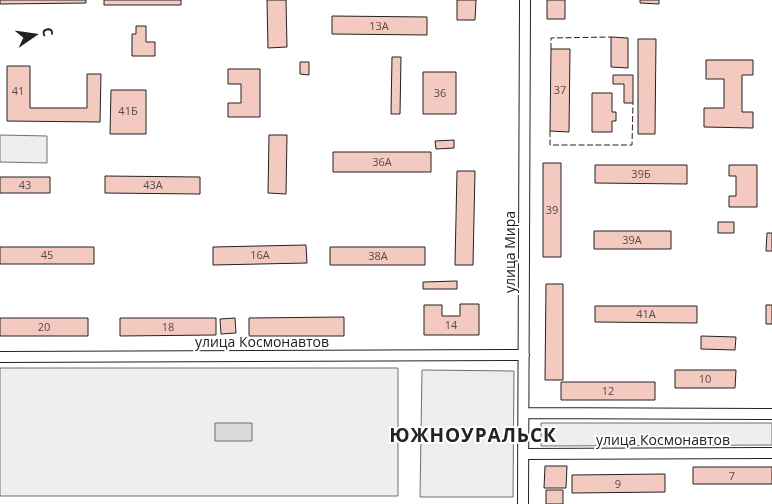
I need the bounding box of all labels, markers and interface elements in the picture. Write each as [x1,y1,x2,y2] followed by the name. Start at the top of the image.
[10,10,60,60] north arrow
[369,18,389,33] house number: 13А
[38,25,58,39] text: С
[554,82,566,97] house number: 37
[12,83,24,98] house number: 41
[434,85,446,100] house number: 36
[118,103,138,118] house number: 41Б
[372,154,392,169] house number: 36А
[631,166,651,181] house number: 39Б
[19,177,31,192] house number: 43
[143,177,163,192] house number: 43А
[546,202,558,217] house number: 39
[500,211,519,293] street label: улица Мира
[622,232,642,247] house number: 39А
[41,247,53,262] house number: 45
[250,247,270,262] house number: 16А
[368,248,388,263] house number: 38А
[636,306,656,321] house number: 41А
[445,317,458,332] house number: 14
[38,319,50,334] house number: 20
[162,319,174,334] house number: 18
[195,332,329,351] street label: улица Космонавтов
[699,371,711,386] house number: 10
[602,383,614,398] house number: 12
[389,422,557,448] district label: ЮЖНОУРАЛЬСК
[596,430,730,449] street label: улица Космонавтов
[729,468,735,483] house number: 7
[615,476,621,491] house number: 9

